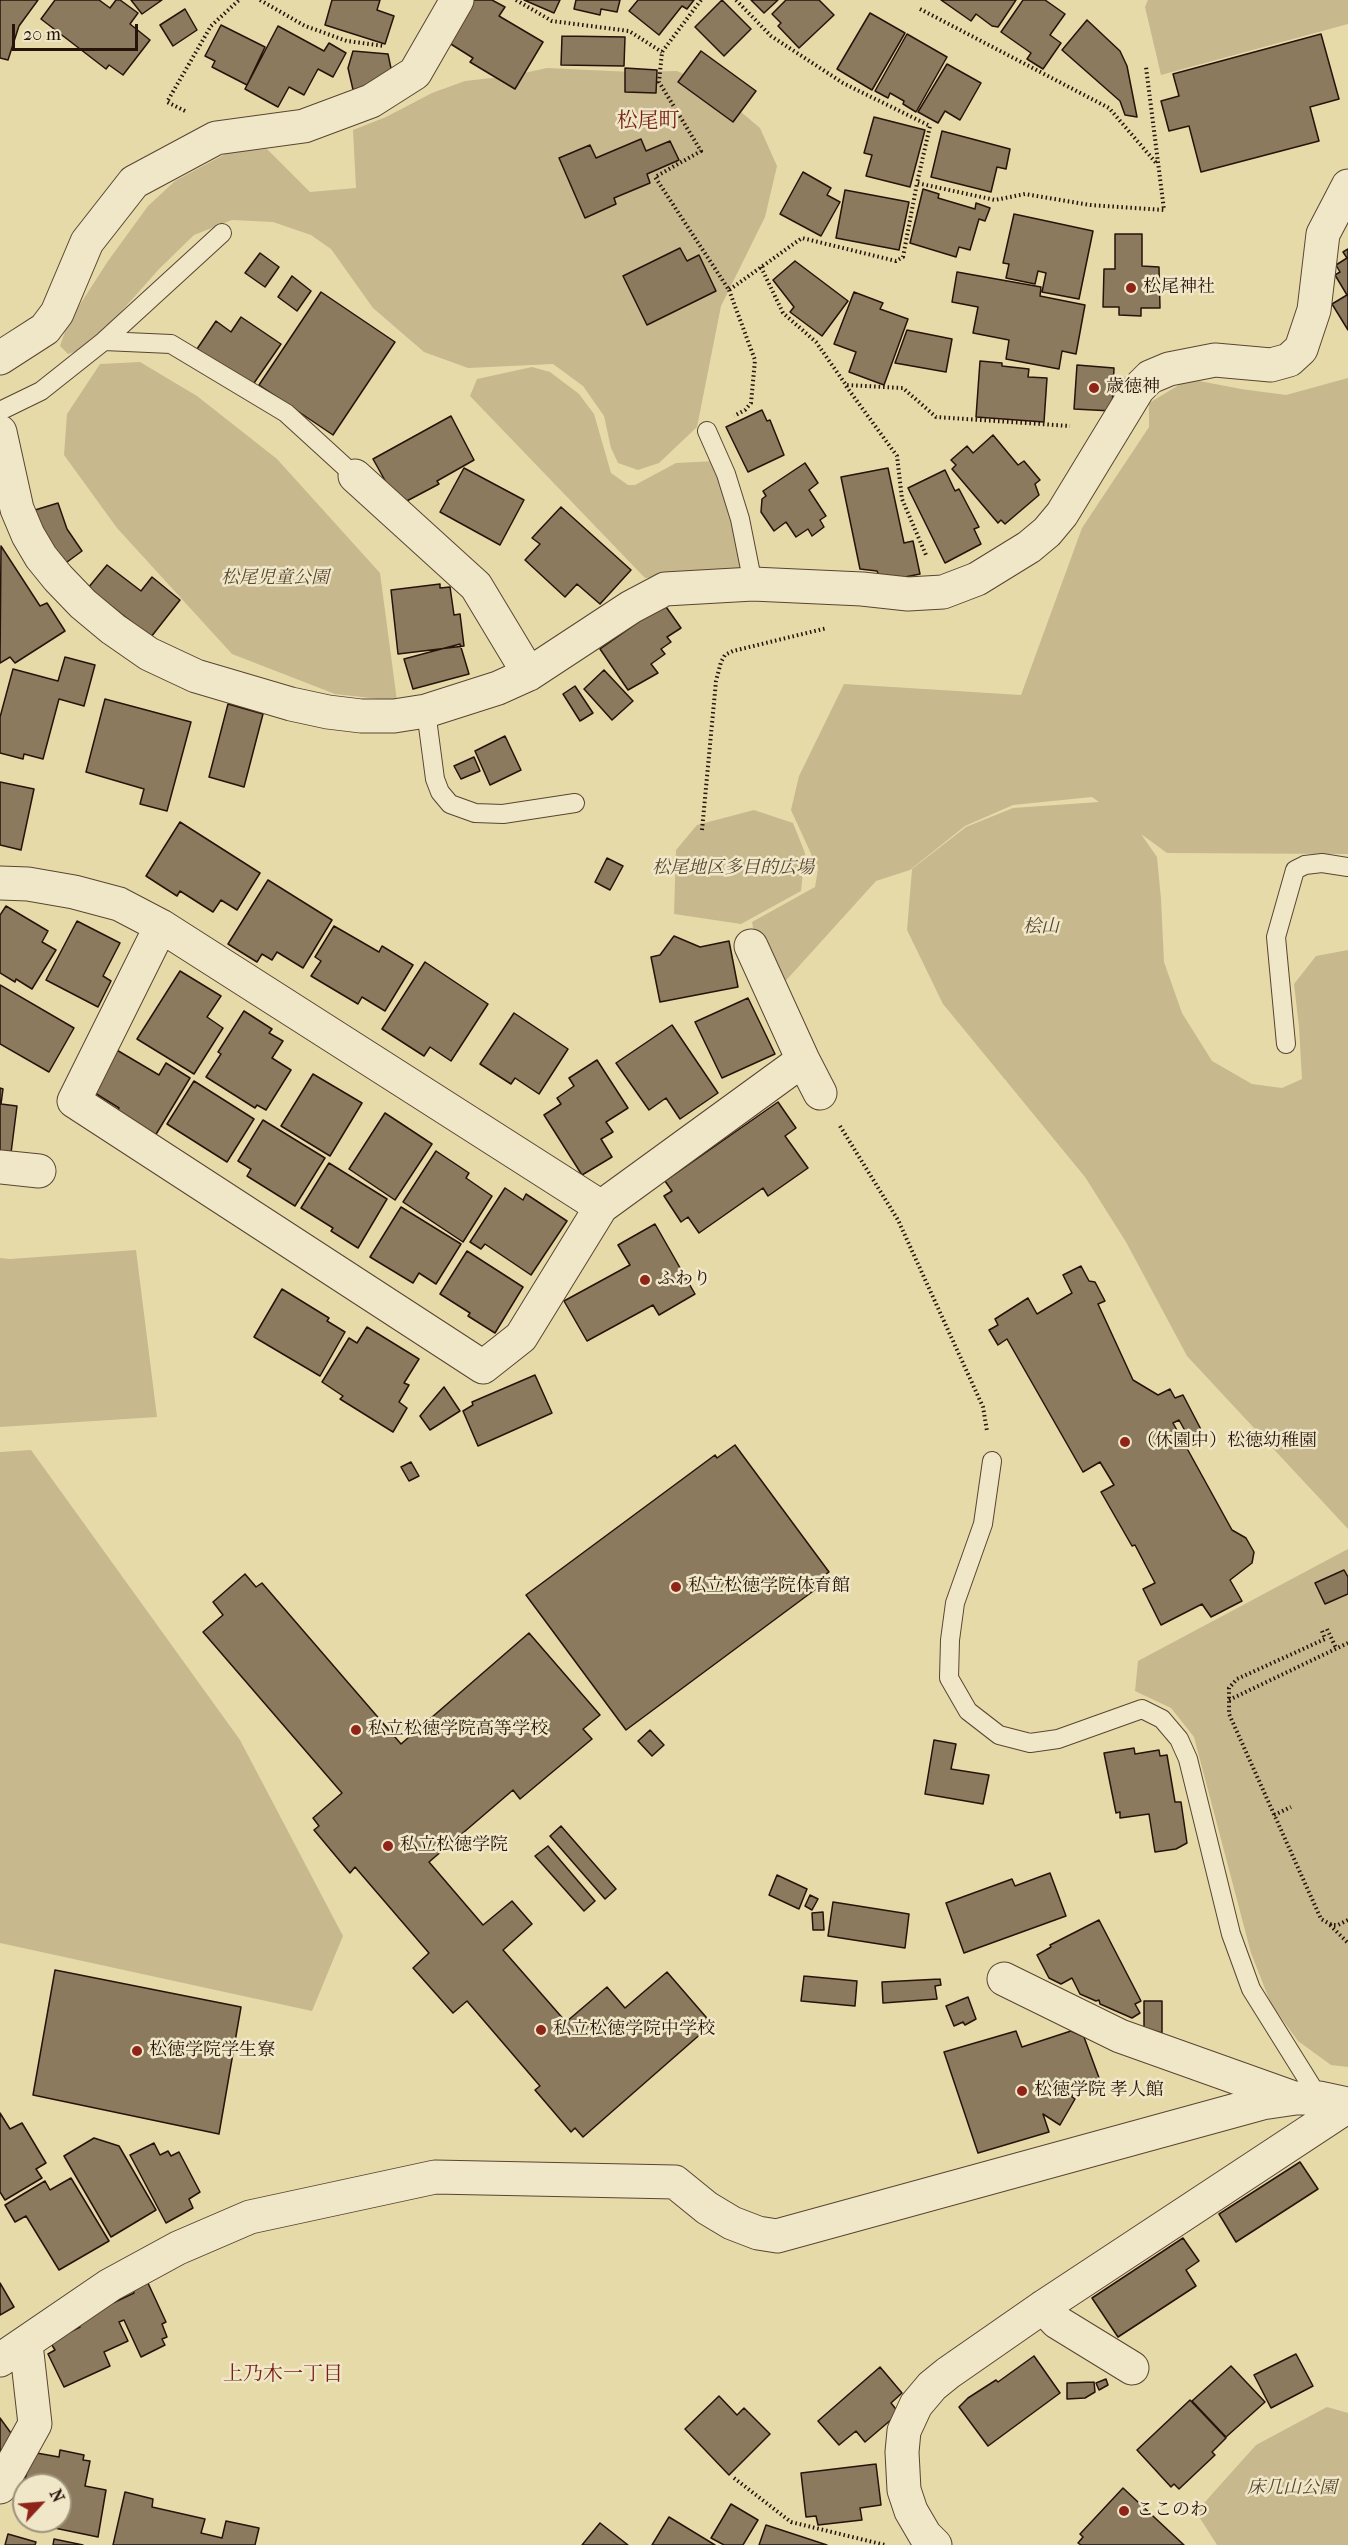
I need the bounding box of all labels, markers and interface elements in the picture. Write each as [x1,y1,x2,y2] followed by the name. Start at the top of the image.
[15,12,141,50] scale bar
[23,24,61,45] text: 20 m
[617,109,679,135] district label: 松尾町
[1143,277,1215,299] place label: 松尾神社
[1124,281,1138,295] marker: 松尾神社
[1106,377,1160,399] place label: 歳徳神
[1087,381,1101,395] marker: 歳徳神
[221,568,329,590] park label: 松尾児童公園
[652,858,814,880] park label: 松尾地区多目的広場
[1023,917,1059,939] park label: 桧山
[657,1269,711,1291] place label: ふわり
[638,1273,652,1287] marker: ふわり
[1137,1431,1317,1453] place label: （休園中）松徳幼稚園
[1118,1435,1132,1449] marker: （休園中）松徳幼稚園
[688,1576,850,1598] place label: 私立松徳学院体育館
[669,1580,683,1594] marker: 私立松徳学院体育館
[368,1719,548,1741] place label: 私立松徳学院高等学校
[349,1723,363,1737] marker: 私立松徳学院高等学校
[400,1835,508,1857] place label: 私立松徳学院
[381,1839,395,1853] marker: 私立松徳学院
[553,2019,715,2041] place label: 私立松徳学院中学校
[534,2023,548,2037] marker: 私立松徳学院中学校
[149,2040,275,2062] place label: 松徳学院学生寮
[130,2044,144,2058] marker: 松徳学院学生寮
[1034,2080,1164,2102] place label: 松徳学院 孝人館
[1015,2084,1029,2098] marker: 松徳学院 孝人館
[223,2363,343,2387] district label: 上乃木一丁目
[12,2473,72,2533] north arrow
[1247,2478,1337,2500] park label: 床几山公園
[46,2486,68,2505] text: N
[1136,2500,1208,2522] place label: ここのわ
[1117,2504,1131,2518] marker: ここのわ

